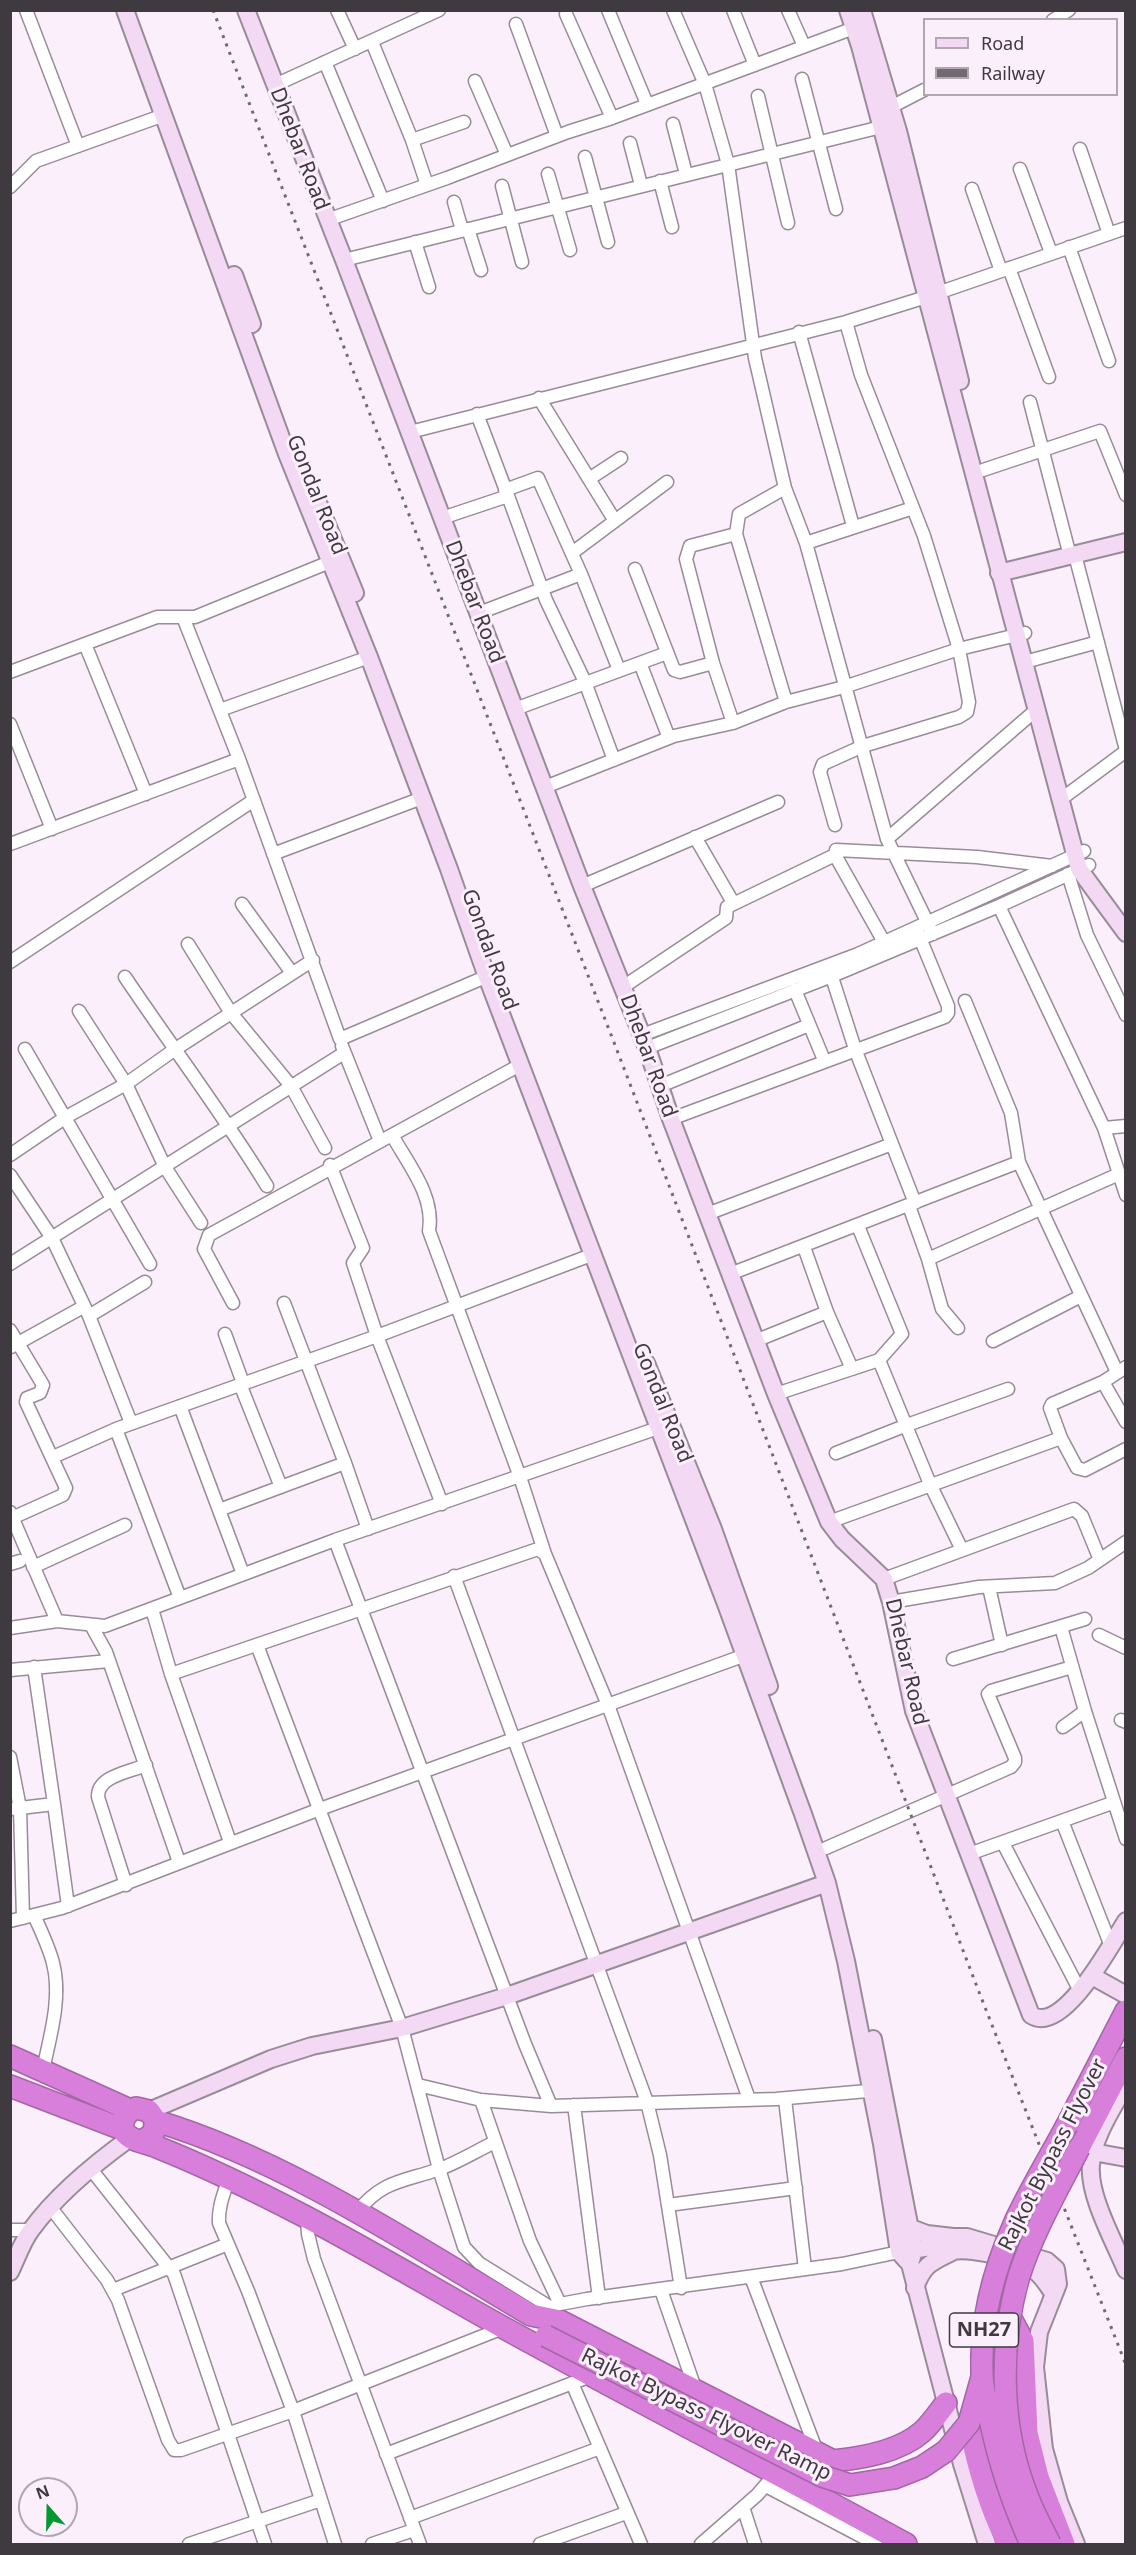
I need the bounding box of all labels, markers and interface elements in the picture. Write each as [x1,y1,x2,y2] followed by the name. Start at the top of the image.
[923,18,1118,96] legend
[981,31,1024,55] text: Road
[981,61,1045,85] text: Railway
[264,84,334,214] street label: Dhebar Road
[281,431,351,559] street label: Gondal Road
[439,537,509,667] street label: Dhebar Road
[455,886,523,1014] street label: Gondal Road
[614,991,682,1121] street label: Dhebar Road
[627,1339,697,1467] street label: Gondal Road
[879,1596,933,1728] street label: Dhebar Road
[994,2055,1112,2255] street label: Rajkot Bypass Flyover
[950,2313,1018,2347] road number: NH27
[577,2343,835,2487] street label: Rajkot Bypass Flyover Ramp
[18,2477,78,2537] north arrow
[33,2479,52,2505] text: N

